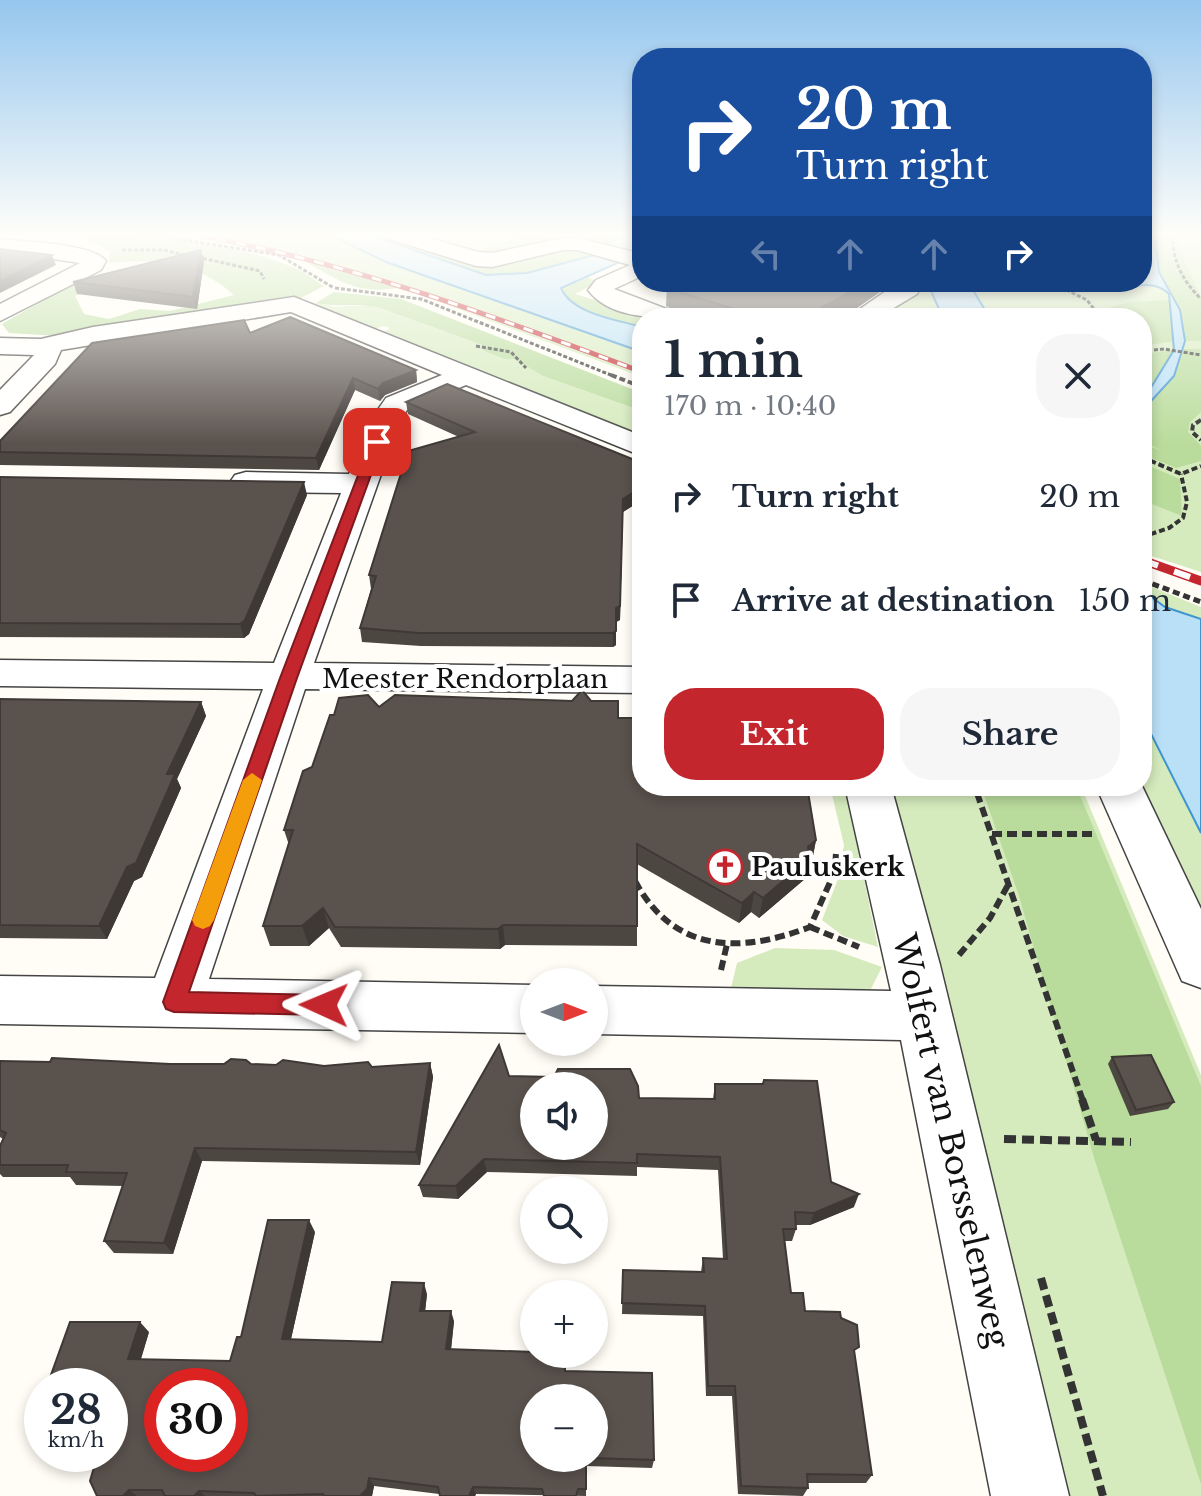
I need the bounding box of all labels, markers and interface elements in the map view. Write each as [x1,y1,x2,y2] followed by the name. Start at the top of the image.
[796,75,952,144] text: 20 m
[664,80,768,184] icon: right
[796,144,989,189] text: Turn right
[744,232,788,276] icon: left
[828,232,872,276] icon: ahead
[912,232,956,276] icon: ahead
[996,232,1040,276] icon: right
[664,330,803,390] text: 1 min
[1036,334,1120,418] button: close
[664,390,836,422] text: 170 m · 10:40
[343,408,411,476] pin
[355,420,399,464] icon: arrive
[664,474,708,518] icon: right
[732,478,899,515] text: Turn right
[1039,478,1120,515] text: 20 m
[664,578,708,622] icon: arrive
[732,582,1055,619] text: Arrive at destination
[1079,582,1171,619] text: 150 m
[322,663,608,695] street label: Meester Rendorplaan
[664,688,884,780] button: Exit
[900,688,1120,780] button: Share
[706,848,744,886] church icon: Pauluskerk
[751,851,905,883] place label: Pauluskerk
[884,929,1018,1353] street label: Wolfert van Borsselenweg
[282,963,366,1047] position arrow
[520,968,608,1056] north arrow
[520,968,608,1472] map controls
[520,1072,608,1160] button: sound
[520,1176,608,1264] button: search
[520,1280,608,1368] button: +
[144,1368,248,1472] speed limit sign: 30
[520,1384,608,1472] button: −
[50,1385,102,1435] text: 28
[48,1428,104,1452] text: km/h

